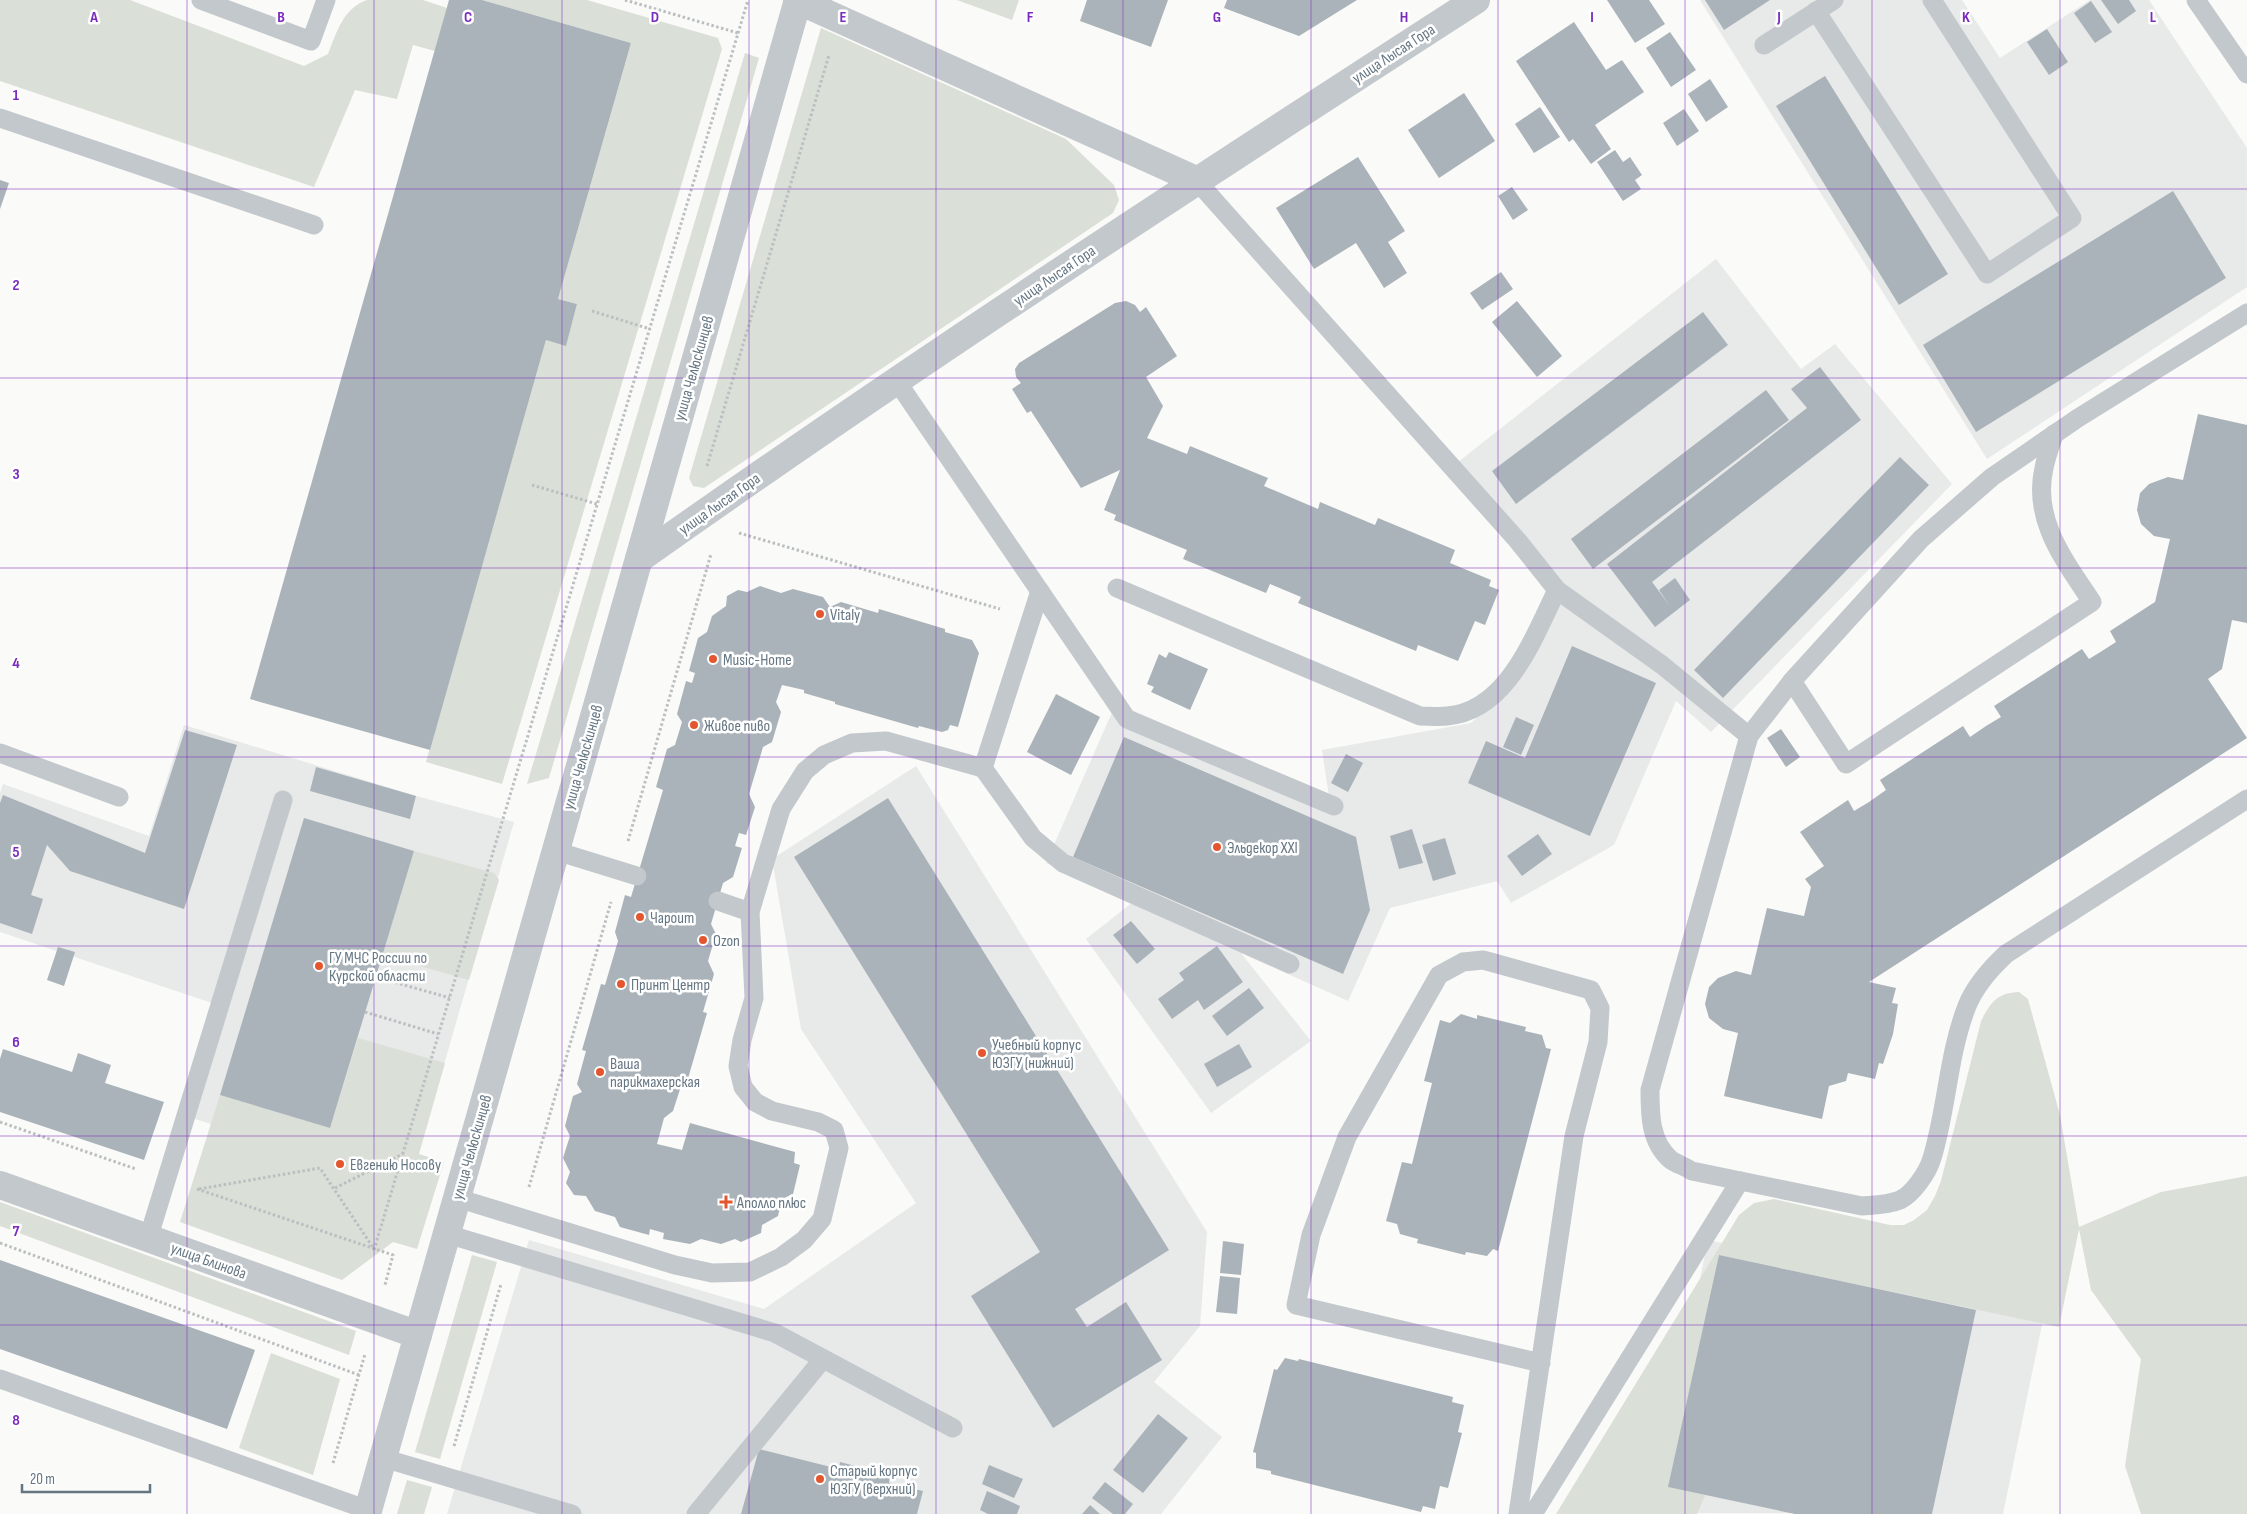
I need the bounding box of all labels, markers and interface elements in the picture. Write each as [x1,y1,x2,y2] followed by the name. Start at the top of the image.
[89,8,98,27] text: A
[277,8,285,27] text: B
[464,8,472,27] text: C
[651,8,659,27] text: D
[840,8,847,27] text: E
[1027,8,1034,27] text: F
[1213,8,1221,27] text: G
[1400,8,1408,27] text: H
[1590,8,1594,27] text: I
[1776,8,1781,27] text: J
[1962,8,1970,27] text: K
[2150,8,2157,27] text: L
[1349,20,1439,88] street label: улица Лысая Гора
[13,86,20,105] text: 1
[1010,242,1100,311] street label: улица Лысая Гора
[12,276,20,295] text: 2
[670,314,718,423] street label: улица Челюскинцев
[12,465,20,484] text: 3
[676,469,764,539] street label: улица Лысая Гора
[830,606,860,625] place label: Vitaly
[814,608,826,620] marker: Vitaly
[723,651,792,670] place label: Music-Home
[707,653,719,665] marker: Music-Home
[12,654,20,673] text: 4
[559,703,607,812] street label: улица Челюскинцев
[704,717,770,736] place label: Живое пиво
[688,719,700,731] marker: Живое пиво
[1227,839,1298,858] place label: Эльдекор XXI
[1211,841,1223,853] marker: Эльдекор XXI
[12,843,20,862] text: 5
[650,909,694,928] place label: Чароит
[634,911,646,923] marker: Чароит
[713,932,740,951] place label: Ozon
[697,934,709,946] marker: Ozon
[329,949,427,986] place label: ГУ МЧС России по Курской области
[313,960,325,972] marker: ГУ МЧС России по Курской области
[631,976,710,995] place label: Принт Центр
[615,978,627,990] marker: Принт Центр
[12,1033,20,1052] text: 6
[992,1036,1081,1073] place label: Учебный корпус ЮЗГУ (нижний)
[976,1047,988,1059] marker: Учебный корпус ЮЗГУ (нижний)
[610,1055,700,1092] place label: Ваша парикмахерская
[594,1066,606,1078] marker: Ваша парикмахерская
[448,1093,496,1202] street label: улица Челюскинцев
[350,1156,441,1175] place label: Евгению Носову
[334,1158,346,1170] marker: Евгению Носову
[736,1194,806,1213] place label: Аполло плюс
[719,1195,733,1209] marker: Аполло плюс
[13,1222,20,1241] text: 7
[168,1239,249,1284] street label: улица Блинова
[12,1411,20,1430] text: 8
[22,1462,150,1494] scale bar
[830,1462,918,1499] place label: Старый корпус ЮЗГУ (верхний)
[30,1470,55,1489] text: 20 m
[814,1473,826,1485] marker: Старый корпус ЮЗГУ (верхний)

